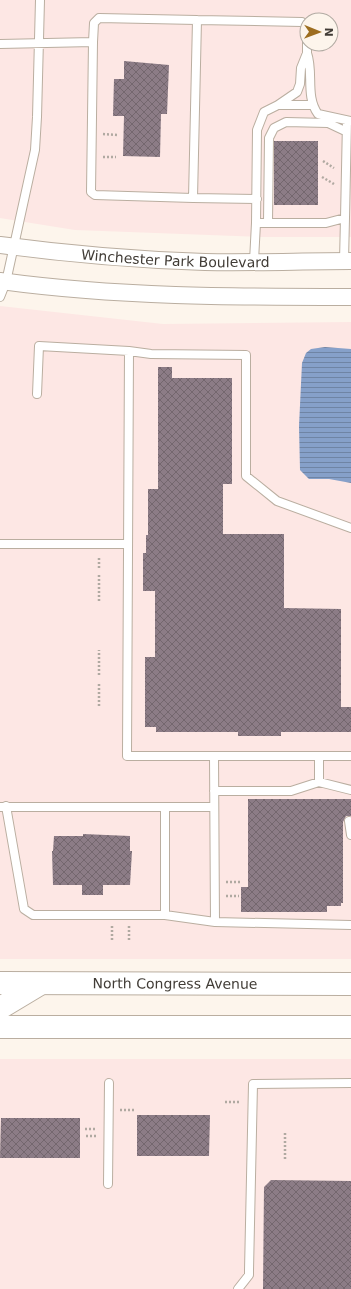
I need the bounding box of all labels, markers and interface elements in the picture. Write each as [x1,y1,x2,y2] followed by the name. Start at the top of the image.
[299,12,339,52] north arrow
[322,27,335,37] text: N
[80,246,270,270] street label: Winchester Park Boulevard
[92,975,258,992] street label: North Congress Avenue

